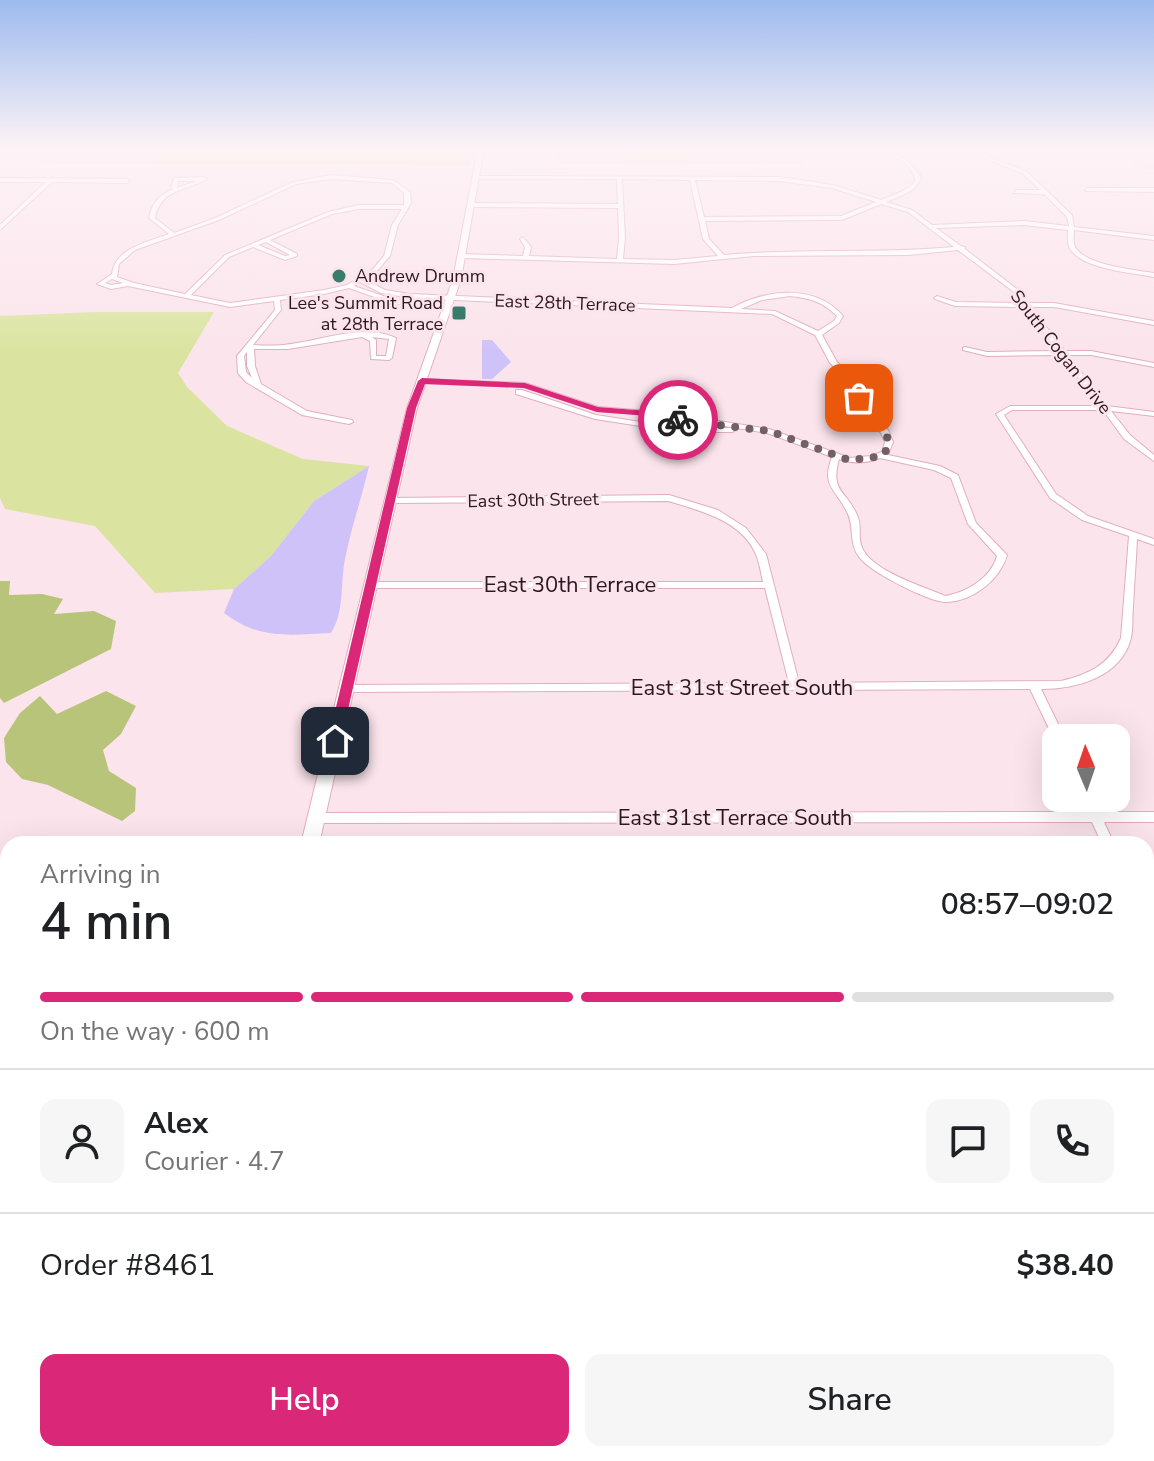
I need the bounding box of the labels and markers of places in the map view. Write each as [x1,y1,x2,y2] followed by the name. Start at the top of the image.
[355,264,485,288] place label: Andrew Drumm
[330,267,348,285] marker: Andrew Drumm
[288,291,443,336] place label: Lee's Summit Road at 28th Terrace
[450,304,468,322] marker: Lee's Summit Road at 28th Terrace
[825,364,893,432] pin
[301,707,369,775] pin

